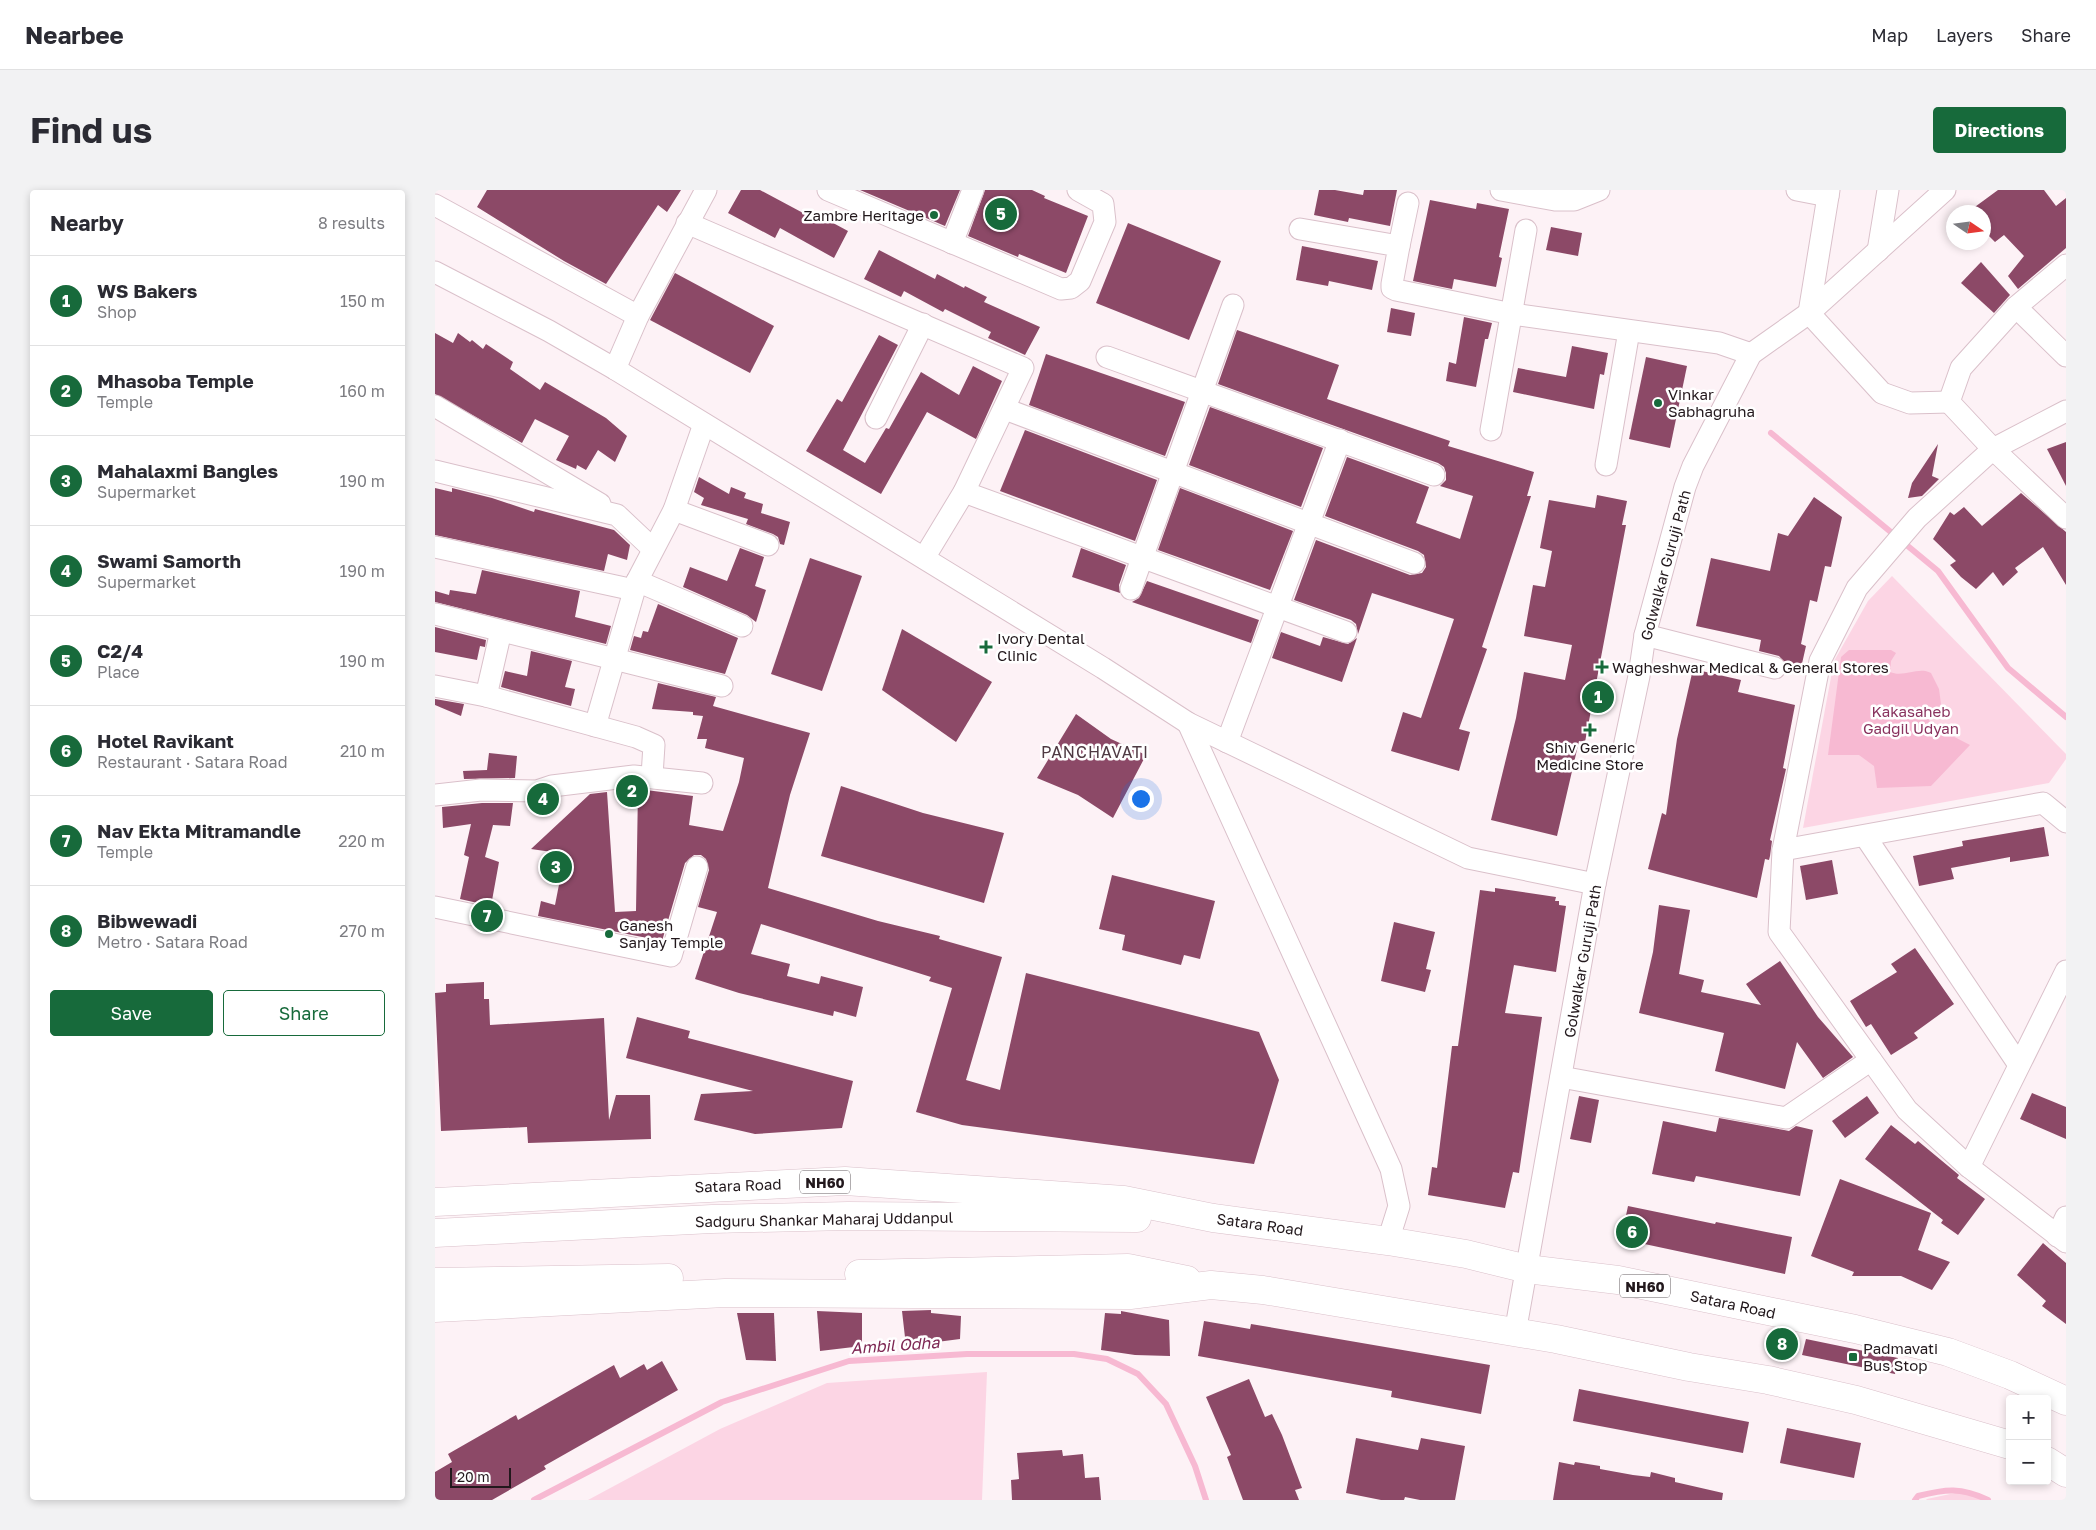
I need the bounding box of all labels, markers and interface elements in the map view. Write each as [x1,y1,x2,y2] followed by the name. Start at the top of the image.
[25,20,124,49] text: Nearbee
[1871,24,1908,46] text: Map
[1936,24,1993,46] text: Layers
[2021,24,2071,46] text: Share
[1933,107,2066,153] button: Directions
[30,109,152,151] text: Find us
[985,195,1017,233] pin: 5
[1946,205,1991,250] north arrow
[804,206,924,224] place label: Zambre Heritage
[928,209,940,221] marker: Zambre Heritage
[50,210,124,236] text: Nearby
[318,213,385,233] text: 8 results
[97,279,198,302] text: WS Bakers
[62,291,70,311] text: 1
[340,291,385,311] text: 150 m
[97,302,137,322] text: Shop
[97,369,254,392] text: Mhasoba Temple
[61,381,71,401] text: 2
[339,381,385,401] text: 160 m
[1668,385,1755,420] place label: Vinkar Sabhagruha
[97,392,153,412] text: Temple
[1652,397,1664,409] marker: Vinkar Sabhagruha
[97,459,278,482] text: Mahalaxmi Bangles
[61,471,71,491] text: 3
[339,471,385,491] text: 190 m
[97,482,196,502] text: Supermarket
[1636,488,1694,642] street label: Golwalkar Guruji Path
[97,549,241,572] text: Swami Samorth
[61,561,71,581] text: 4
[339,561,385,581] text: 190 m
[97,572,196,592] text: Supermarket
[997,629,1085,664] place label: Ivory Dental Clinic
[97,639,143,662] text: C2/4
[979,640,993,654] marker: Ivory Dental Clinic
[61,651,71,671] text: 5
[339,651,385,671] text: 190 m
[1612,658,1889,676] place label: Wagheshwar Medical & General Stores
[1596,661,1608,673] marker: Wagheshwar Medical & General Stores
[97,662,140,682] text: Place
[1582,678,1614,716] pin: 1
[1863,702,1959,737] park label: Kakasaheb Gadgil Udyan
[1584,724,1596,736] marker: Shiv Generic Medicine Store
[97,729,234,752] text: Hotel Ravikant
[1536,738,1644,773] place label: Shiv Generic Medicine Store
[61,741,71,761] text: 6
[340,741,385,761] text: 210 m
[1041,742,1149,762] district label: PANCHAVATI
[97,752,287,772] text: Restaurant · Satara Road
[616,772,648,810] pin: 2
[527,780,559,818] pin: 4
[1128,786,1154,812] your location
[97,819,301,842] text: Nav Ekta Mitramandle
[62,831,70,851] text: 7
[338,831,385,851] text: 220 m
[97,842,153,862] text: Temple
[540,848,572,886] pin: 3
[1560,883,1604,1039] street label: Golwalkar Guruji Path
[471,897,503,935] pin: 7
[97,909,197,932] text: Bibwewadi
[619,916,723,951] place label: Ganesh Sanjay Temple
[61,921,71,941] text: 8
[339,921,385,941] text: 270 m
[603,928,615,940] marker: Ganesh Sanjay Temple
[97,932,248,952] text: Metro · Satara Road
[50,990,213,1036] button: Save
[223,990,385,1036] button: Share
[800,1170,850,1194] road number: NH60
[694,1174,782,1196] street label: Satara Road
[695,1208,954,1230] street label: Sadguru Shankar Maharaj Uddanpul
[1216,1209,1304,1239] street label: Satara Road
[1616,1213,1648,1251] pin: 6
[1620,1274,1670,1298] road number: NH60
[1689,1286,1777,1322] street label: Satara Road
[1766,1325,1798,1363] pin: 8
[850,1332,941,1358] water label: Ambil Odha
[1863,1339,1938,1374] place label: Padmavati Bus Stop
[1847,1351,1859,1363] marker: Padmavati Bus Stop
[2006,1395,2051,1485] map controls
[2006,1395,2051,1440] button: +
[2006,1440,2051,1485] button: −
[450,1465,511,1488] scale bar
[457,1468,490,1485] text: 20 m

